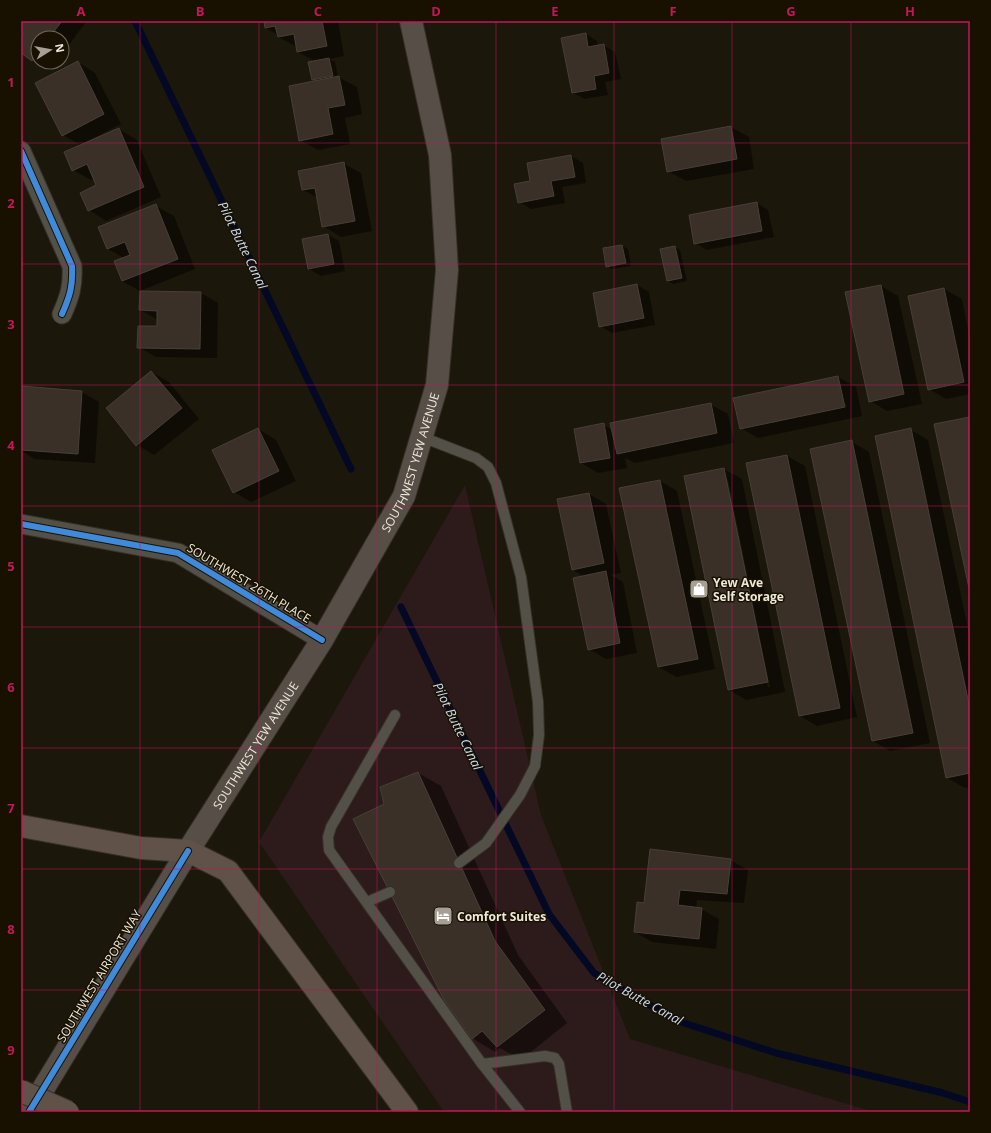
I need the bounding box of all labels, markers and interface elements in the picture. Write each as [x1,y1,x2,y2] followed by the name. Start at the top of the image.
[77,2,86,20] text: A
[196,2,205,20] text: B
[314,2,322,20] text: C
[431,2,441,20] text: D
[551,2,559,20] text: E
[669,2,677,20] text: F
[786,2,796,20] text: G
[905,2,915,20] text: H
[30,30,70,70] north arrow
[52,42,69,54] text: N
[7,73,15,91] text: 1
[7,194,15,212] text: 2
[214,198,272,293] water label: Pilot Butte Canal
[7,315,15,333] text: 3
[377,390,443,535] street label: SOUTHWEST YEW AVENUE
[7,436,15,454] text: 4
[184,539,314,627] street label: SOUTHWEST 26TH PLACE
[7,557,15,575] text: 5
[713,574,784,605] place label: Yew Ave Self Storage
[688,578,710,600] shop icon: Yew Ave Self Storage
[7,678,15,696] text: 6
[208,678,302,812] street label: SOUTHWEST YEW AVENUE
[429,679,487,774] water label: Pilot Butte Canal
[7,799,15,817] text: 7
[432,905,454,927] hotel icon: Comfort Suites
[53,906,145,1045] street label: SOUTHWEST AIRPORT WAY
[457,908,546,925] place label: Comfort Suites
[7,920,15,938] text: 8
[594,967,687,1029] water label: Pilot Butte Canal
[7,1041,15,1059] text: 9

